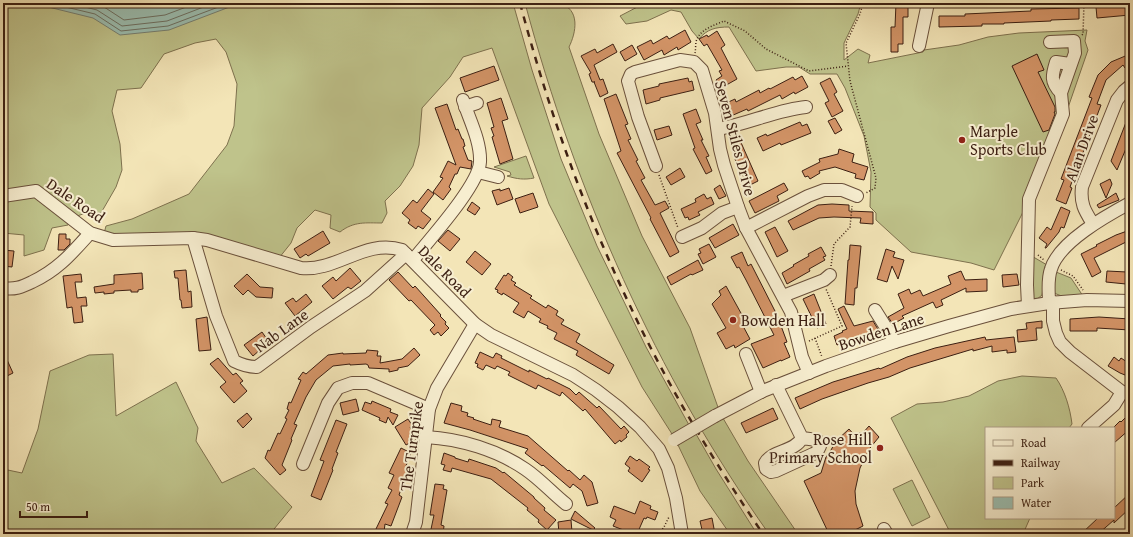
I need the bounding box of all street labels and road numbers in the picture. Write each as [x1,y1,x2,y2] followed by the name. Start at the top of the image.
[709,78,763,198] street label: Seven Stiles Drive
[1058,111,1104,185] street label: Alan Drive
[42,172,111,229] street label: Dale Road
[413,239,477,303] street label: Dale Road
[249,302,313,358] street label: Nab Lane
[835,306,927,356] street label: Bowden Lane
[393,399,429,493] street label: The Turnpike

